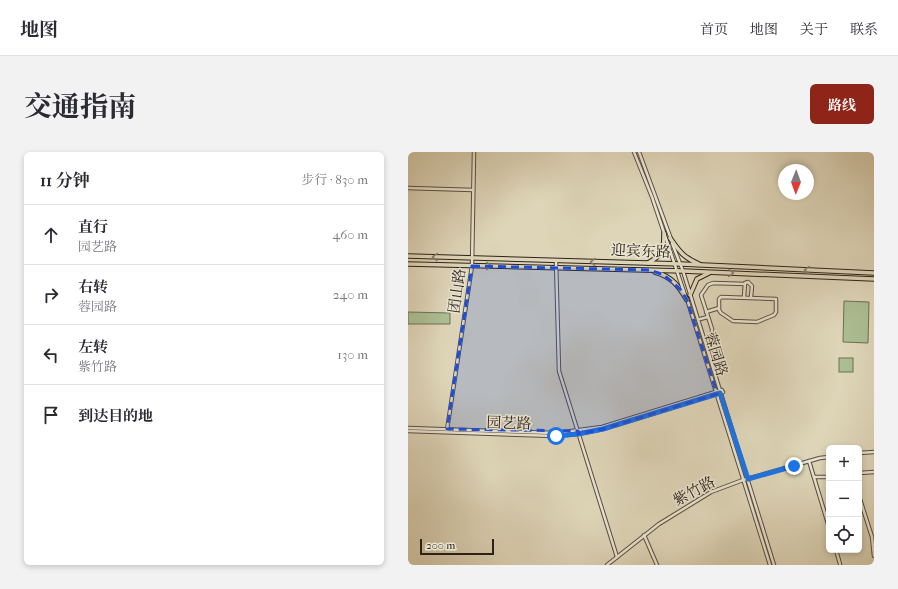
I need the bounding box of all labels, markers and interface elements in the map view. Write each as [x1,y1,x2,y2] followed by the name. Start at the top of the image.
[20,19,58,41] text: 地图
[700,21,728,38] text: 首页
[750,21,778,38] text: 地图
[800,21,828,38] text: 关于
[850,21,878,38] text: 联系
[810,84,874,124] button: 路线
[24,90,136,123] text: 交通指南
[778,164,814,200] north arrow
[40,170,90,190] text: 11 分钟
[301,172,368,187] text: 步行 · 830 m
[78,218,108,236] text: 直行
[40,224,62,246] icon: ahead
[333,227,368,242] text: 460 m
[78,239,117,254] text: 园艺路
[611,241,671,261] street label: 迎宾东路
[432,253,438,261] one-way arrow
[590,258,596,266] one-way arrow
[486,262,492,270] one-way arrow
[804,266,810,274] one-way arrow
[445,267,469,315] street label: 团山路
[728,269,734,278] one-way arrow
[78,278,108,296] text: 右转
[40,284,62,306] icon: right
[333,287,368,302] text: 240 m
[78,299,117,314] text: 蓉园路
[701,330,731,378] street label: 蓉园路
[78,338,108,356] text: 左转
[40,344,62,366] icon: left
[337,347,368,362] text: 130 m
[78,359,117,374] text: 紫竹路
[40,404,62,426] icon: arrive
[78,407,153,425] text: 到达目的地
[486,413,532,433] street label: 园艺路
[547,427,565,445] route start
[826,445,862,553] map controls
[826,445,862,481] button: +
[785,457,803,475] route end
[670,472,718,510] street label: 紫竹路
[826,481,862,517] button: −
[826,517,862,553] button: locate
[420,537,494,556] scale bar
[426,539,455,552] text: 200 m

